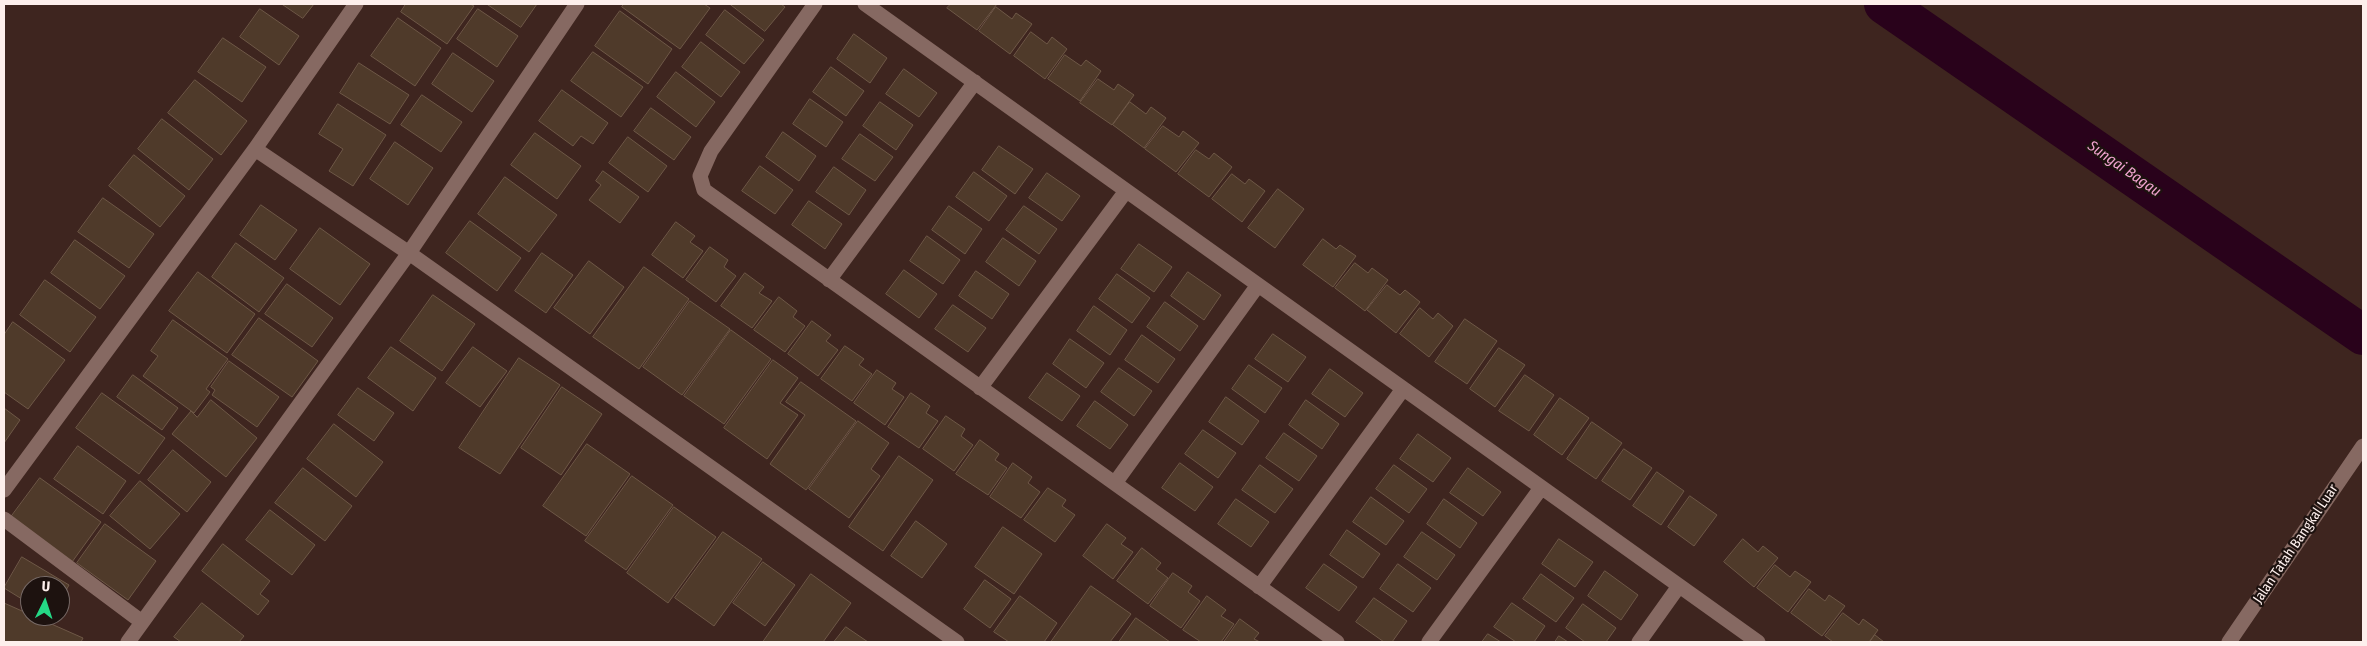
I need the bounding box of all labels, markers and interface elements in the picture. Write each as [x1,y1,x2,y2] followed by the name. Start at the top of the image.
[2084,137,2164,201] water label: Sungai Bagau
[2250,481,2342,607] street label: Jalan Tatah Bangkal Luar
[20,576,70,626] north arrow
[41,578,51,595] text: U

